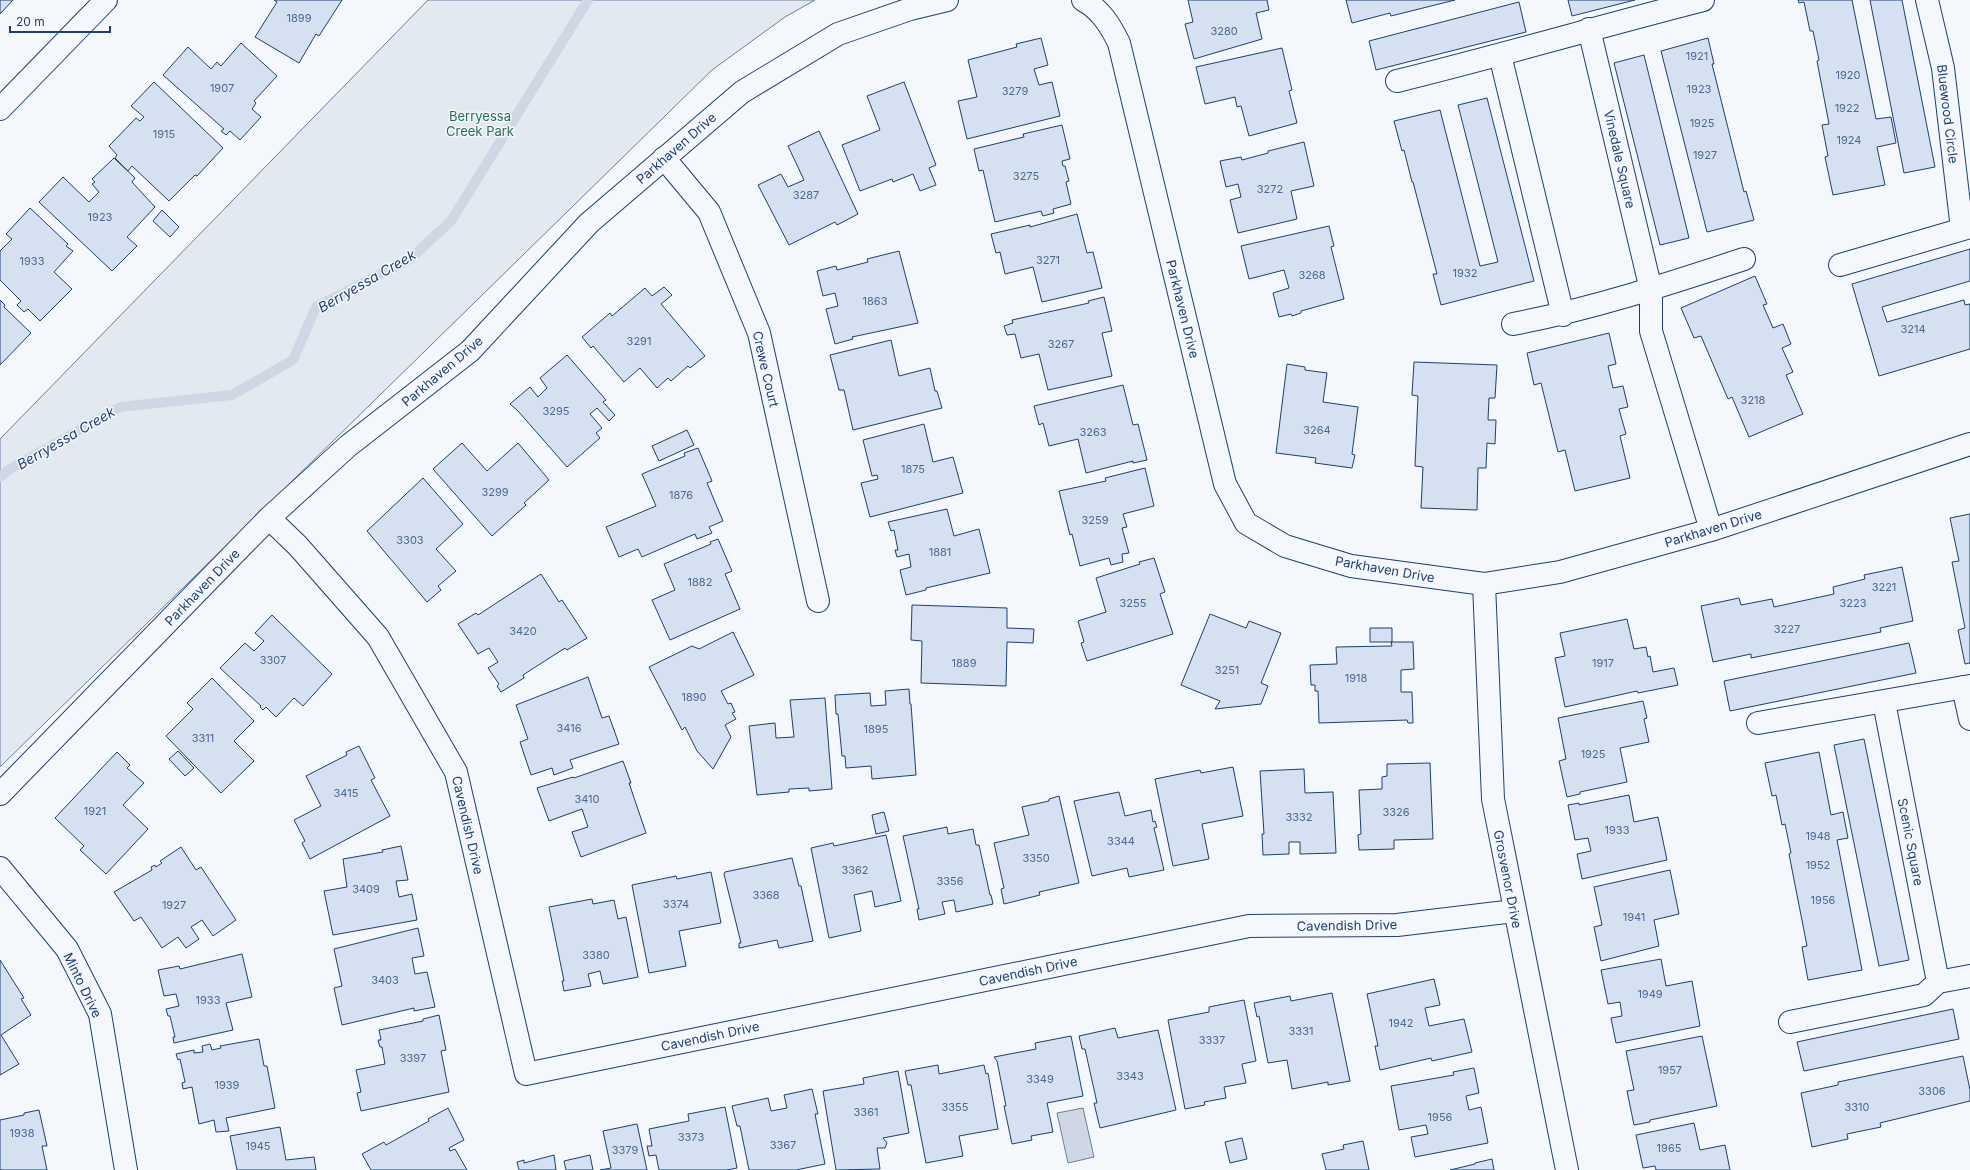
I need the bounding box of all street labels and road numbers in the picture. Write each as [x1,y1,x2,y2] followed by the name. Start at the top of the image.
[1934,64,1962,164] street label: Bluewood Circle
[1601,108,1639,210] street label: Vinedale Square
[633,109,719,187] street label: Parkhaven Drive
[1163,258,1203,360] street label: Parkhaven Drive
[749,329,783,409] street label: Crewe Court
[398,332,486,410] street label: Parkhaven Drive
[1662,506,1764,550] street label: Parkhaven Drive
[161,545,243,629] street label: Parkhaven Drive
[1334,552,1436,586] street label: Parkhaven Drive
[449,774,487,876] street label: Cavendish Drive
[1895,797,1927,887] street label: Scenic Square
[1491,828,1525,930] street label: Grosvenor Drive
[1297,916,1397,934] street label: Cavendish Drive
[60,950,106,1020] street label: Minto Drive
[977,953,1079,989] street label: Cavendish Drive
[659,1018,761,1054] street label: Cavendish Drive

